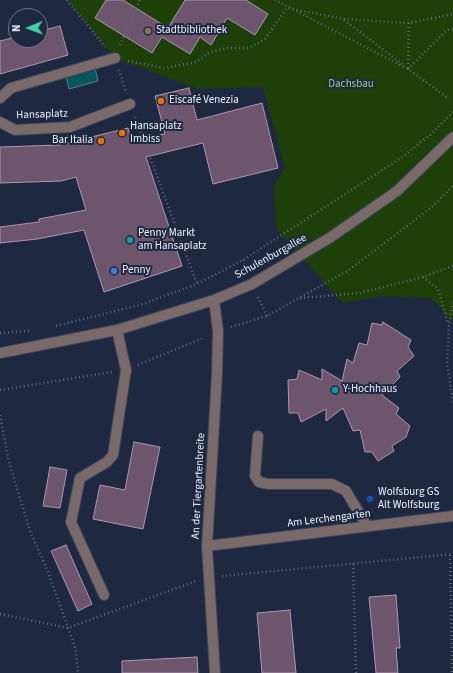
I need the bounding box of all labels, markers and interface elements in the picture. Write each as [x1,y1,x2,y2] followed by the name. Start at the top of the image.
[8,8,48,48] north arrow
[9,24,24,32] text: N
[156,24,227,38] place label: Stadtbibliothek
[143,26,153,36] marker: Stadtbibliothek
[328,78,374,92] park label: Dachsbau
[169,94,239,108] place label: Eiscafé Venezia
[156,96,166,106] marker: Eiscafé Venezia
[16,108,68,122] street label: Hansaplatz
[130,120,182,146] place label: Hansaplatz Imbiss
[117,128,127,138] marker: Hansaplatz Imbiss
[52,134,93,148] place label: Bar Italia
[96,136,106,146] marker: Bar Italia
[138,227,206,253] place label: Penny Markt am Hansaplatz
[233,232,309,282] street label: Schulenburgallee
[125,235,135,245] marker: Penny Markt am Hansaplatz
[122,264,151,278] place label: Penny
[109,266,119,276] marker: Penny
[343,383,397,397] place label: Y-Hochhaus
[330,385,340,395] marker: Y-Hochhaus
[190,433,208,539] street label: An der Tiergartenbreite
[378,486,439,512] place label: Wolfsburg GS Alt Wolfsburg
[365,494,375,504] marker: Wolfsburg GS Alt Wolfsburg
[287,507,371,531] street label: Am Lerchengarten

